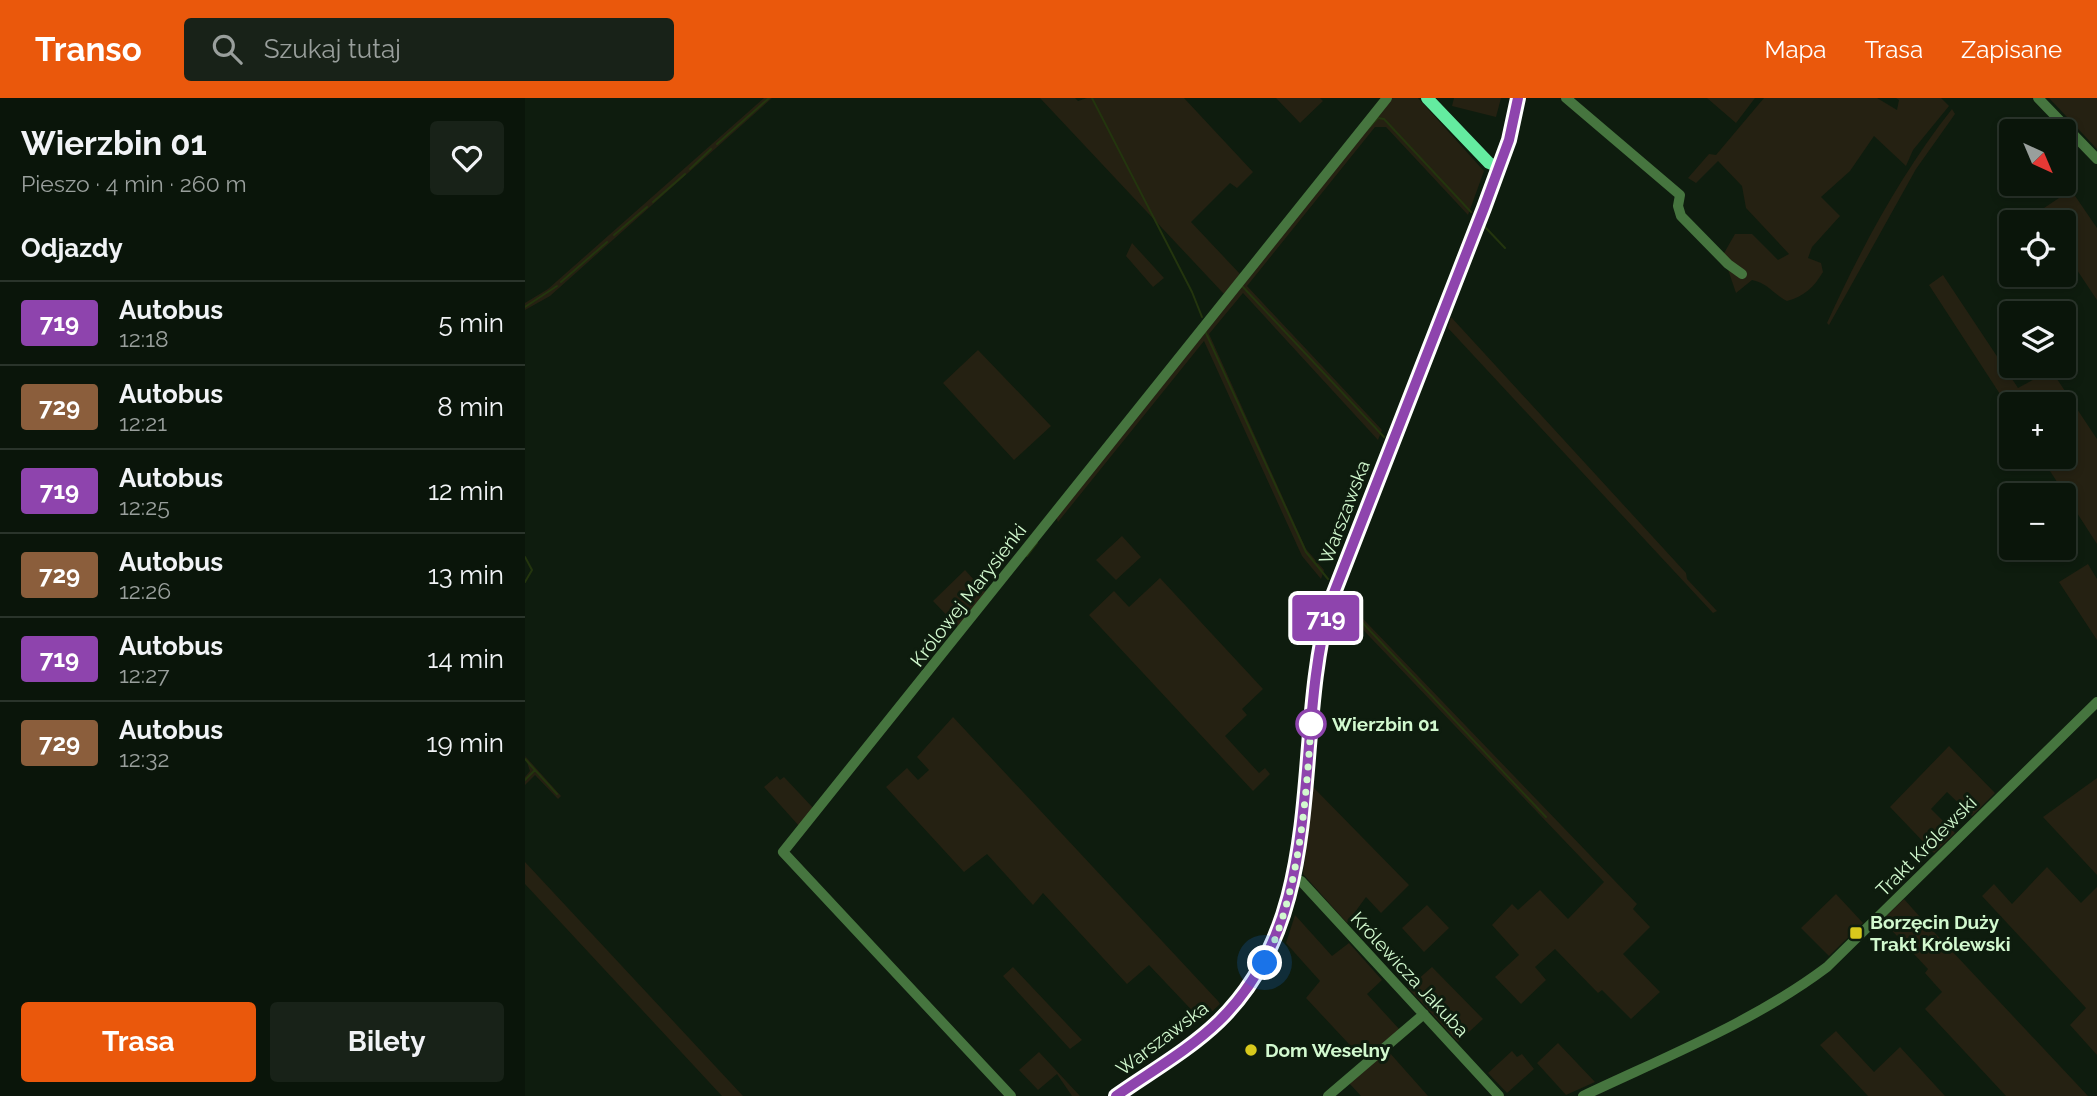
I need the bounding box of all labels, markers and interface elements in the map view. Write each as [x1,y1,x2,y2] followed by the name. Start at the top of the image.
[184,18,674,81] search box
[35,30,142,69] text: Transo
[208,30,246,68] icon: search
[264,34,401,64] text: Szukaj tutaj
[1765,35,1826,64] text: Mapa
[1864,35,1923,64] text: Trasa
[1961,35,2062,64] text: Zapisane
[1999,119,2075,196] north arrow
[1999,119,2076,560] map controls
[430,121,504,195] button: heart
[21,124,207,163] text: Wierzbin 01
[21,170,247,197] text: Pieszo · 4 min · 260 m
[1999,210,2076,287] button: locate
[21,233,123,263] text: Odjazdy
[119,295,223,325] text: Autobus
[1999,301,2076,378] button: layers
[40,308,79,337] text: 719
[438,308,504,338] text: 5 min
[119,325,169,352] text: 12:18
[119,379,223,409] text: Autobus
[39,392,80,421] text: 729
[437,392,504,422] text: 8 min
[1999,392,2076,469] button: +
[119,409,167,436] text: 12:21
[1314,457,1374,567] street label: Warszawska
[119,463,223,493] text: Autobus
[40,476,79,505] text: 719
[428,476,504,506] text: 12 min
[1999,483,2076,560] button: −
[119,493,170,520] text: 12:25
[906,519,1030,671] street label: Królowej Marysieńki
[119,547,223,577] text: Autobus
[39,560,80,589] text: 729
[428,560,504,590] text: 13 min
[119,577,171,604] text: 12:26
[1286,595,1366,641] line badge: 719
[1306,603,1346,632] text: 719
[119,631,223,661] text: Autobus
[40,644,79,673] text: 719
[427,644,504,674] text: 14 min
[119,661,169,688] text: 12:27
[1296,709,1326,739] marker: Wierzbin 01
[1332,713,1439,735] place label: Wierzbin 01
[119,715,223,745] text: Autobus
[39,728,80,757] text: 729
[426,728,504,758] text: 19 min
[119,745,169,772] text: 12:32
[1871,791,1981,901] street label: Trakt Królewski
[1346,907,1474,1041] street label: Królewicza Jakuba
[1870,911,2011,955] place label: Borzęcin Duży Trakt Królewski
[1848,925,1864,941] marker: Borzęcin Duży Trakt Królewski
[1247,945,1282,980] your location
[1112,996,1212,1080] street label: Warszawska
[21,1002,256,1082] button: Trasa
[270,1002,504,1082] button: Bilety
[1265,1039,1391,1061] place label: Dom Weselny
[1243,1042,1259,1058] marker: Dom Weselny

